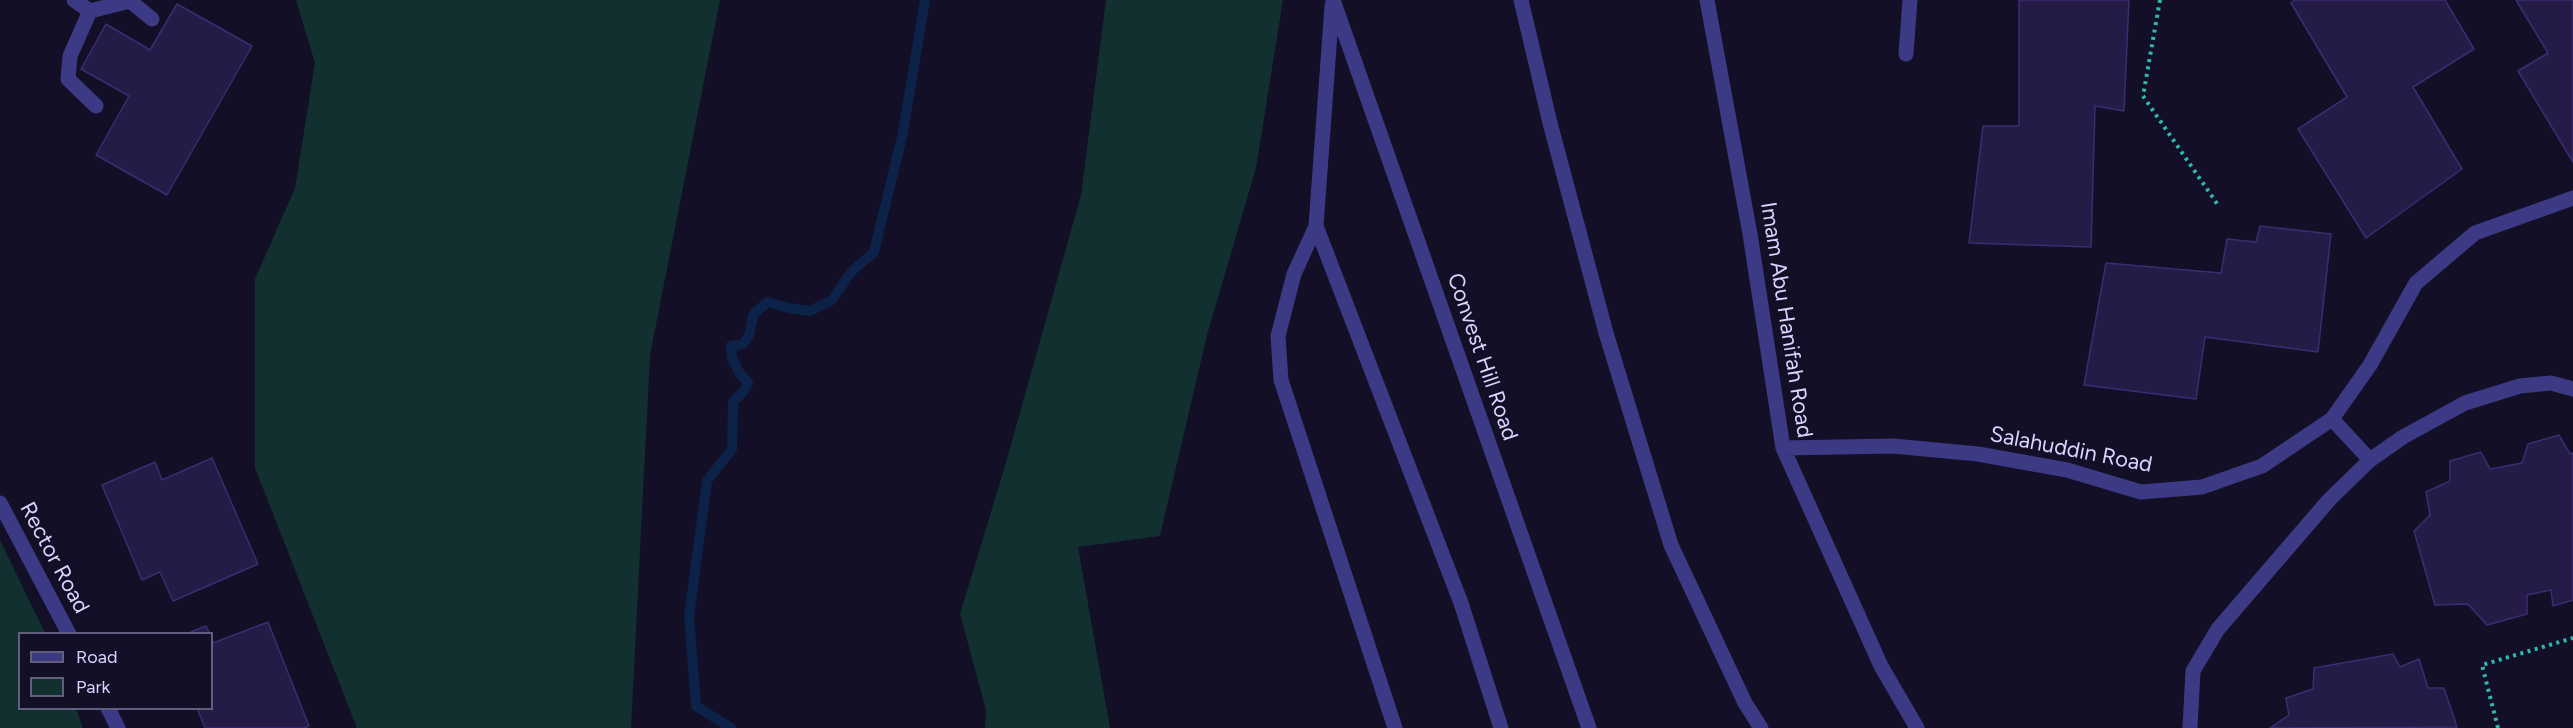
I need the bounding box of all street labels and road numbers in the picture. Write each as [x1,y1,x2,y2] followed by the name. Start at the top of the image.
[1754,200,1818,440] street label: Imam Abu Hanifah Road
[1441,270,1523,444] street label: Convest Hill Road
[1988,421,2154,479] street label: Salahuddin Road
[14,498,94,618] street label: Rector Road

